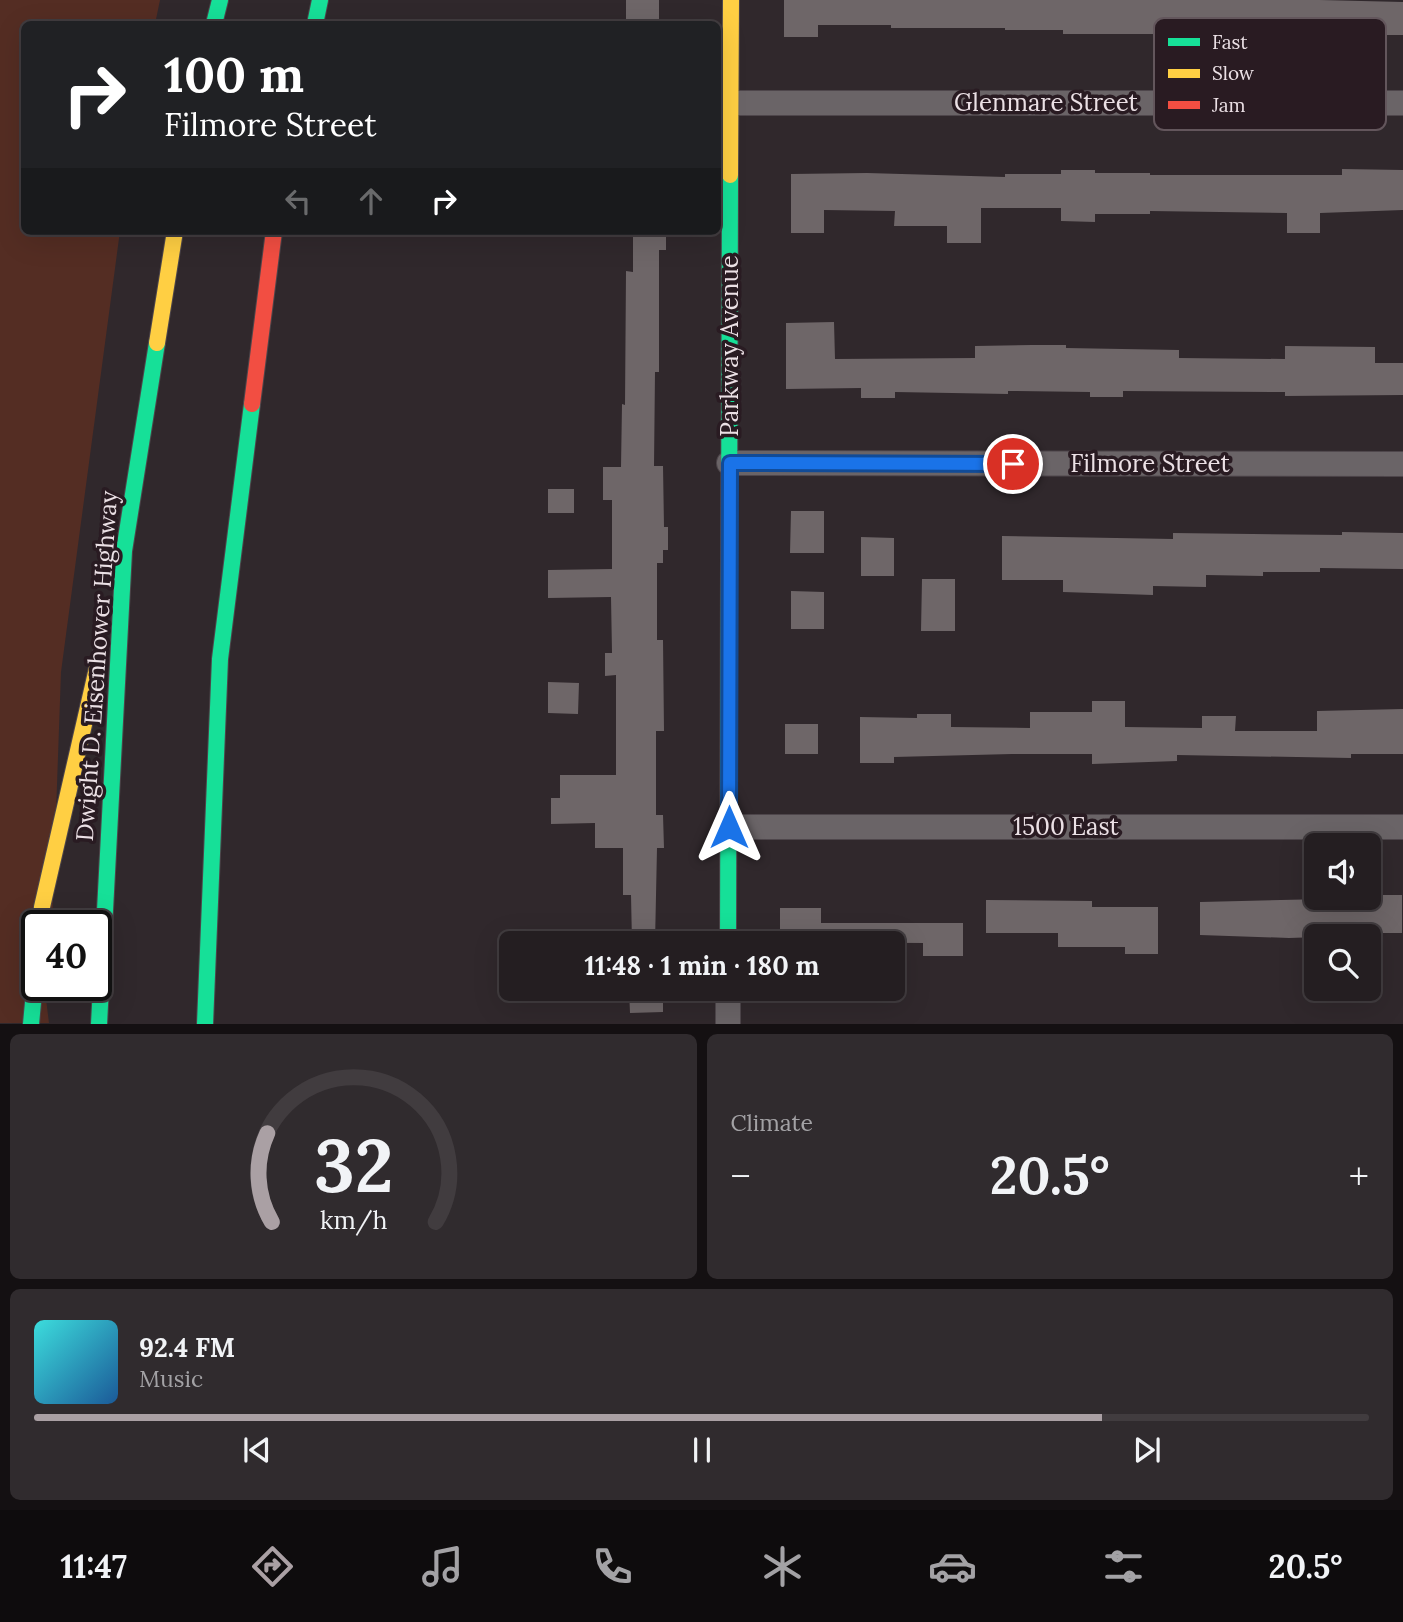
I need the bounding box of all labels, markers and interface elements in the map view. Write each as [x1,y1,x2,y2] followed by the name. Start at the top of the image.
[1154,18,1386,130] legend
[1212,30,1248,54] text: Fast
[164,43,304,105] text: 100 m
[49,49,140,140] icon: right
[1212,61,1255,85] text: Slow
[954,87,1139,118] street label: Glenmare Street
[1211,93,1246,117] text: Jam
[164,104,377,145] text: Filmore Street
[279,182,317,220] icon: left
[352,182,390,220] icon: ahead
[425,182,463,220] icon: right
[714,255,745,437] street label: Parkway Avenue
[983,434,1043,494] pin
[994,445,1032,483] icon: arrive
[1070,448,1230,479] street label: Filmore Street
[69,489,124,842] street label: Dwight D. Eisenhower Highway
[692,790,766,864] position arrow
[1013,811,1120,842] street label: 1500 East
[1304,833,1381,1001] map controls
[1304,833,1381,910] button: sound
[21,910,112,1001] speed limit sign: 40
[1304,924,1381,1001] button: search
[585,949,819,982] text: 11:48 · 1 min · 180 m
[731,1108,813,1137] text: Climate
[313,1120,393,1213] text: 32
[990,1142,1110,1208] text: 20.5°
[731,1152,751,1200] text: −
[1349,1152,1369,1200] text: +
[319,1204,387,1236] text: km/h
[139,1331,235,1364] text: 92.4 FM
[139,1364,203,1393] text: Music
[238,1431,276,1469] icon: previous
[683,1431,721,1469] icon: pause
[1128,1431,1166,1469] icon: next
[248,1542,297,1591] icon: directions
[418,1542,467,1591] icon: music
[588,1542,637,1591] icon: phone
[758,1542,807,1591] icon: climate
[928,1542,977,1591] icon: car
[1099,1542,1148,1591] icon: filters
[61,1546,127,1587] text: 11:47
[1269,1546,1342,1587] text: 20.5°

